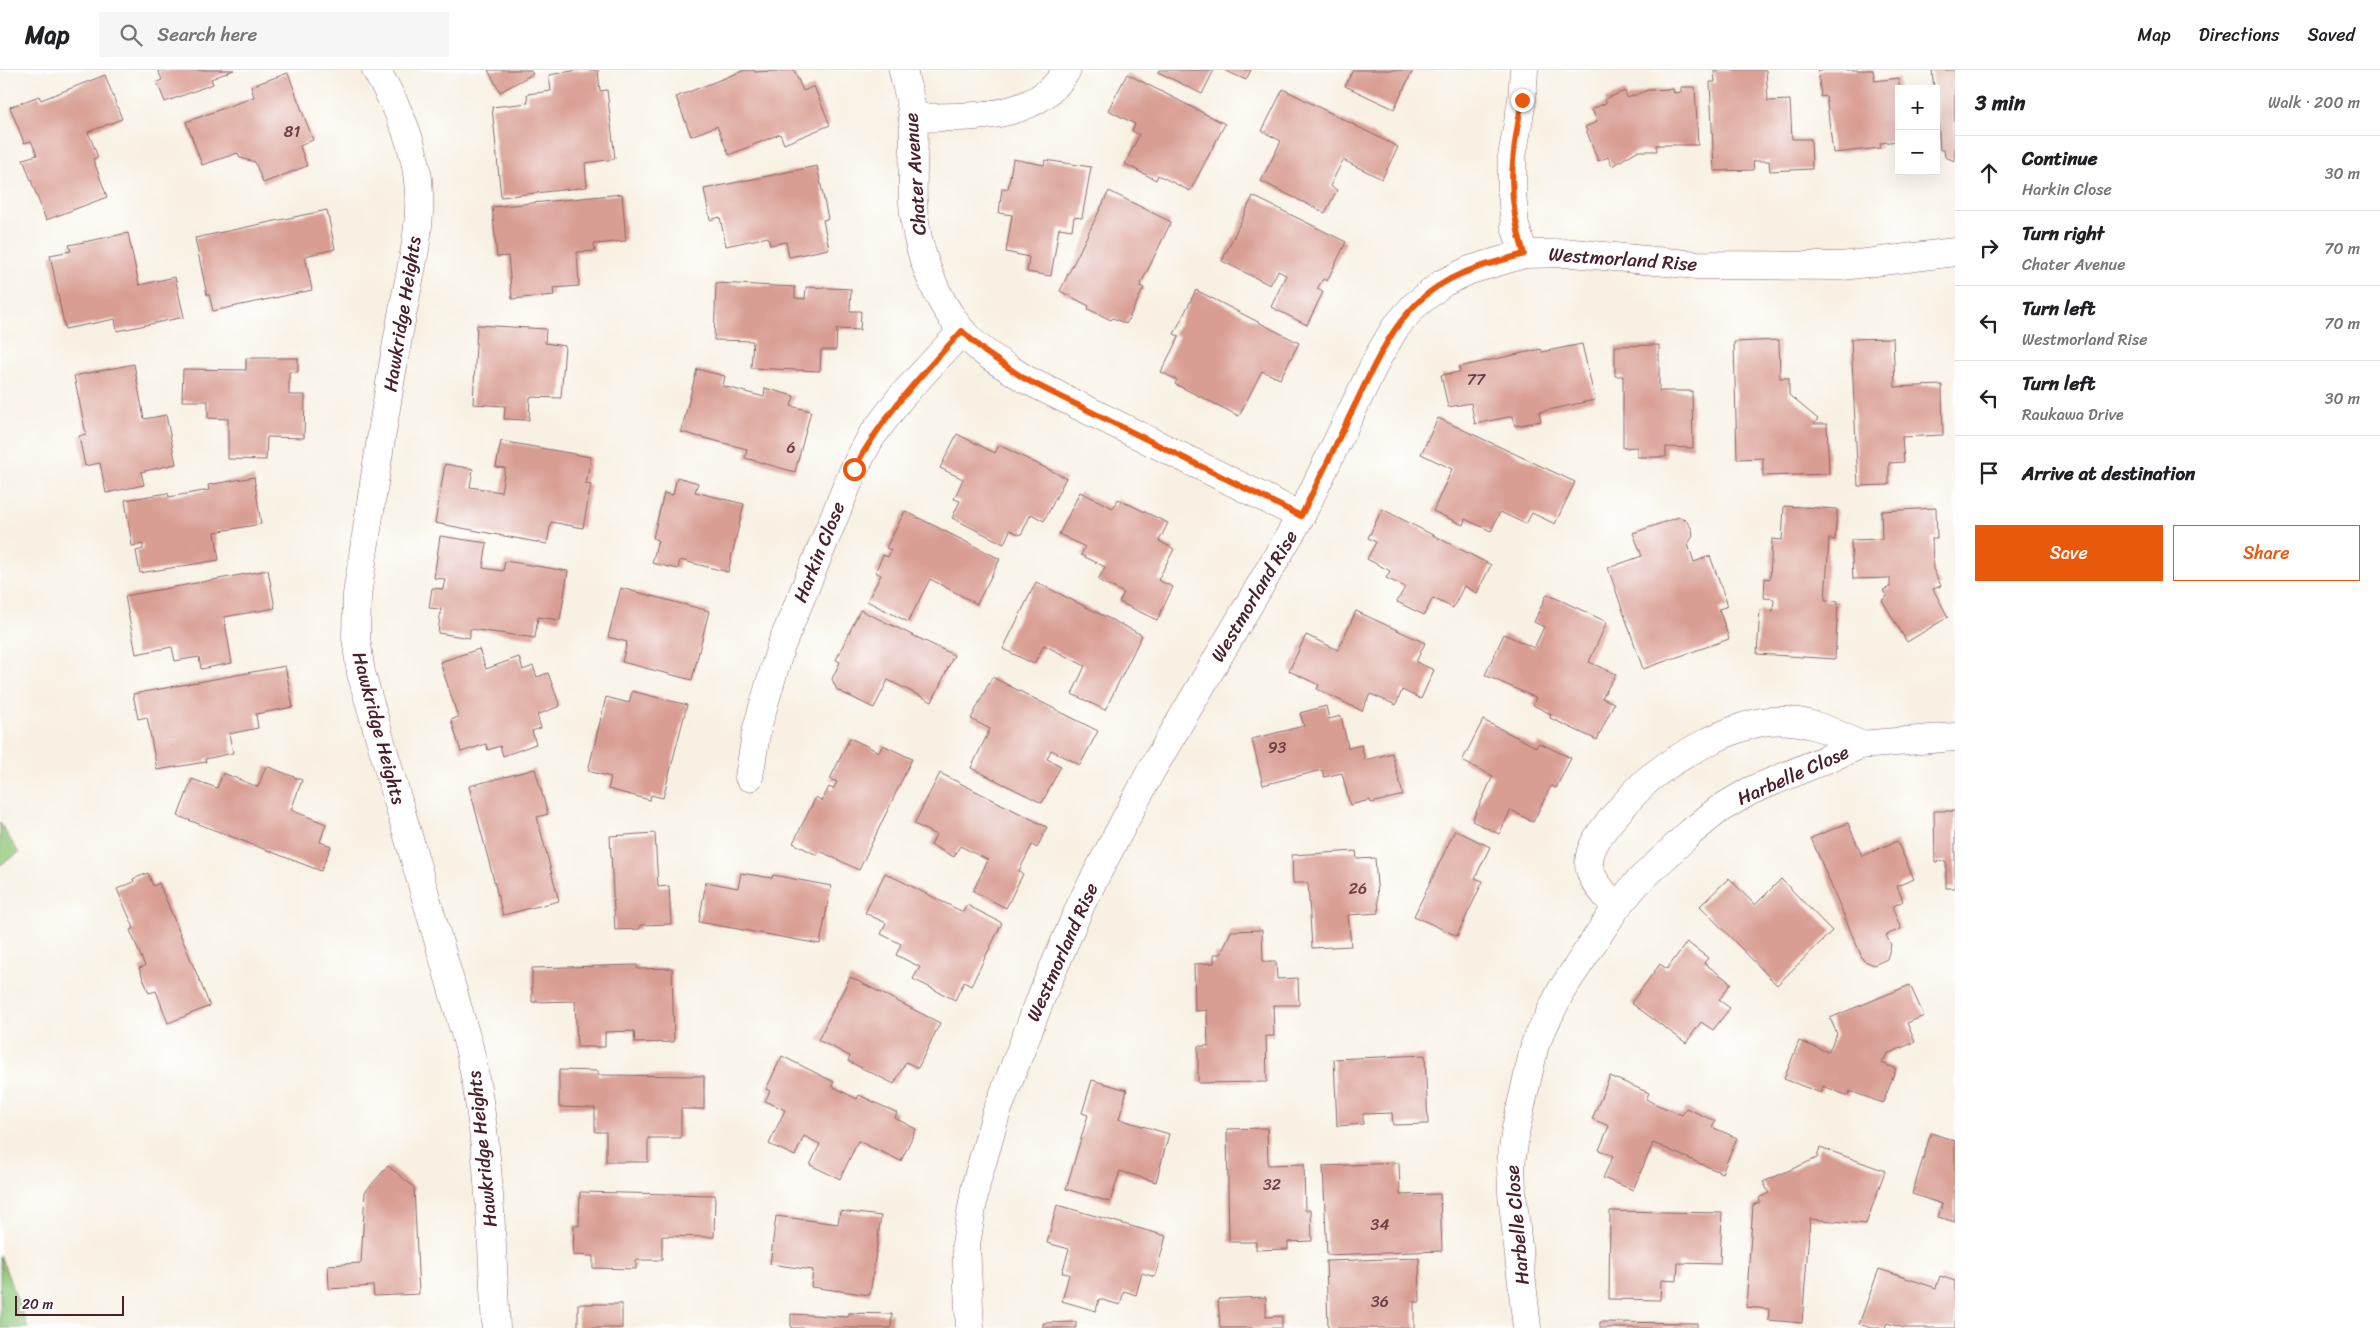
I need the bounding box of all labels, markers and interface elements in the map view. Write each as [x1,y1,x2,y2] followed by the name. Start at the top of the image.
[99,12,449,57] search box
[25,14,69,56] text: Map
[157,18,257,51] text: Search here
[2138,19,2171,51] text: Map
[2199,19,2280,51] text: Directions
[2308,19,2355,51] text: Saved
[117,21,145,49] icon: search
[1975,84,2025,122] text: 3 min
[1895,85,1940,175] map controls
[1895,85,1940,130] button: +
[2268,88,2360,117] text: Walk · 200 m
[1511,89,1534,112] route end
[894,111,936,236] street label: Chater Avenue
[284,117,300,146] house number: 81
[1895,130,1940,175] button: −
[2022,142,2098,175] text: Continue
[1975,159,2003,187] icon: ahead
[2325,159,2360,188] text: 30 m
[2022,175,2112,204] text: Harkin Close
[2022,217,2104,250] text: Turn right
[373,234,431,394] street label: Hawkridge Heights
[1975,234,2003,262] icon: right
[2324,234,2360,263] text: 70 m
[1548,237,1699,281] street label: Westmorland Rise
[2022,250,2125,279] text: Chater Avenue
[2022,292,2095,325] text: Turn left
[1975,309,2003,337] icon: left
[2324,309,2360,338] text: 70 m
[2022,325,2147,354] text: Westmorland Rise
[1467,365,1486,394] house number: 77
[2022,367,2095,400] text: Turn left
[1975,384,2003,412] icon: left
[2325,384,2360,413] text: 30 m
[2022,400,2124,429] text: Raukawa Drive
[786,433,796,462] house number: 6
[2022,457,2195,490] text: Arrive at destination
[843,458,866,481] route start
[1975,459,2003,487] icon: arrive
[784,496,854,608] street label: Harkin Close
[1201,523,1307,668] street label: Westmorland Rise
[1975,525,2163,581] button: Save
[2173,525,2360,581] button: Share
[343,648,415,808] street label: Hawkridge Heights
[1268,733,1287,762] house number: 93
[1731,735,1855,814] street label: Harbelle Close
[1349,874,1367,903] house number: 26
[1017,877,1107,1027] street label: Westmorland Rise
[457,1069,507,1229] street label: Hawkridge Heights
[1495,1164,1539,1286] street label: Harbelle Close
[1263,1170,1281,1199] house number: 32
[1371,1210,1389,1239] house number: 34
[1371,1287,1389,1316] house number: 36
[22,1292,53,1317] text: 20 m
[15,1293,124,1316] scale bar

